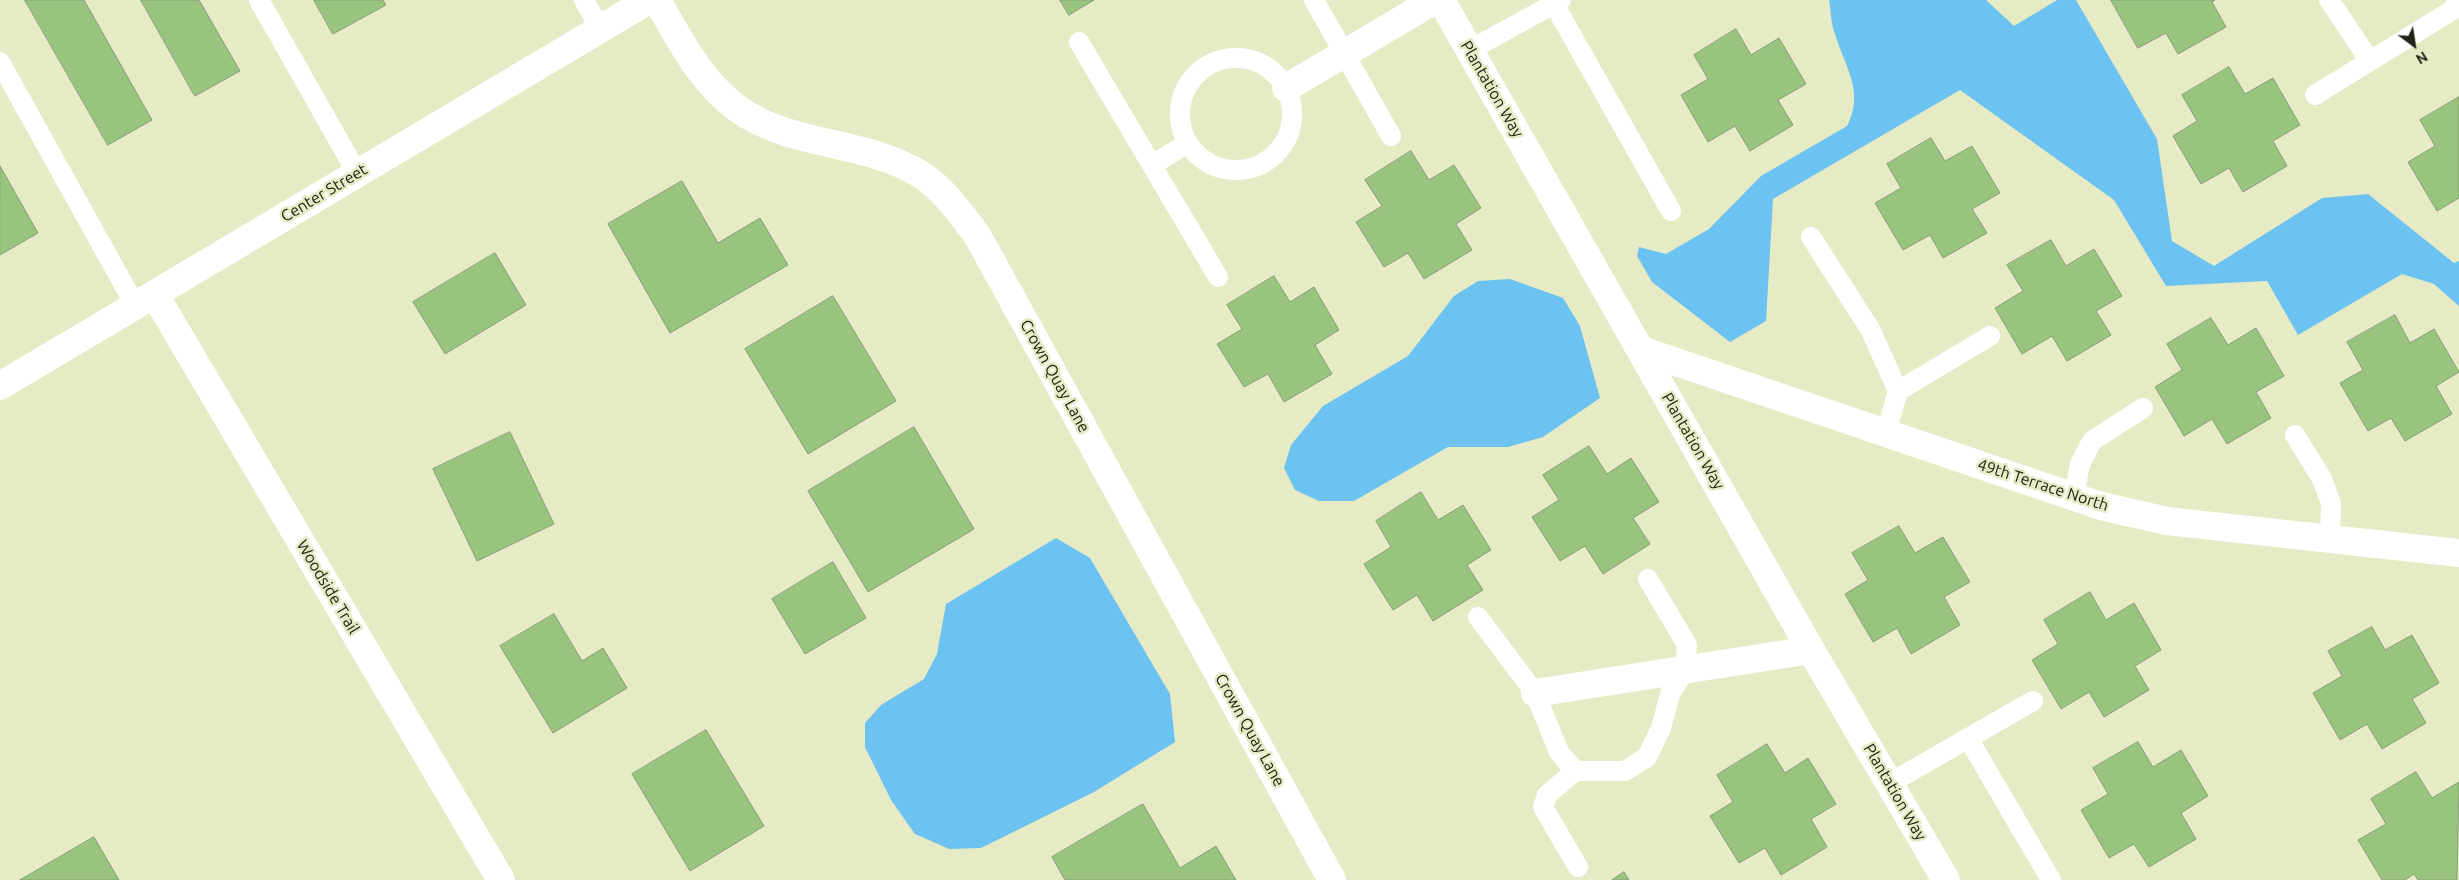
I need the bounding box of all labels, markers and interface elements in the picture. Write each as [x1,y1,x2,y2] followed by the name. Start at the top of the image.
[2389,20,2439,70] north arrow
[1457,37,1527,141] street label: Plantation Way
[2413,48,2430,67] text: N
[277,160,371,226] street label: Center Street
[1016,316,1094,436] street label: Crown Quay Lane
[1658,389,1728,493] street label: Plantation Way
[1975,455,2111,515] street label: 49th Terrace North
[292,537,364,637] street label: Woodside Trail
[1211,670,1289,790] street label: Crown Quay Lane
[1860,740,1930,844] street label: Plantation Way

